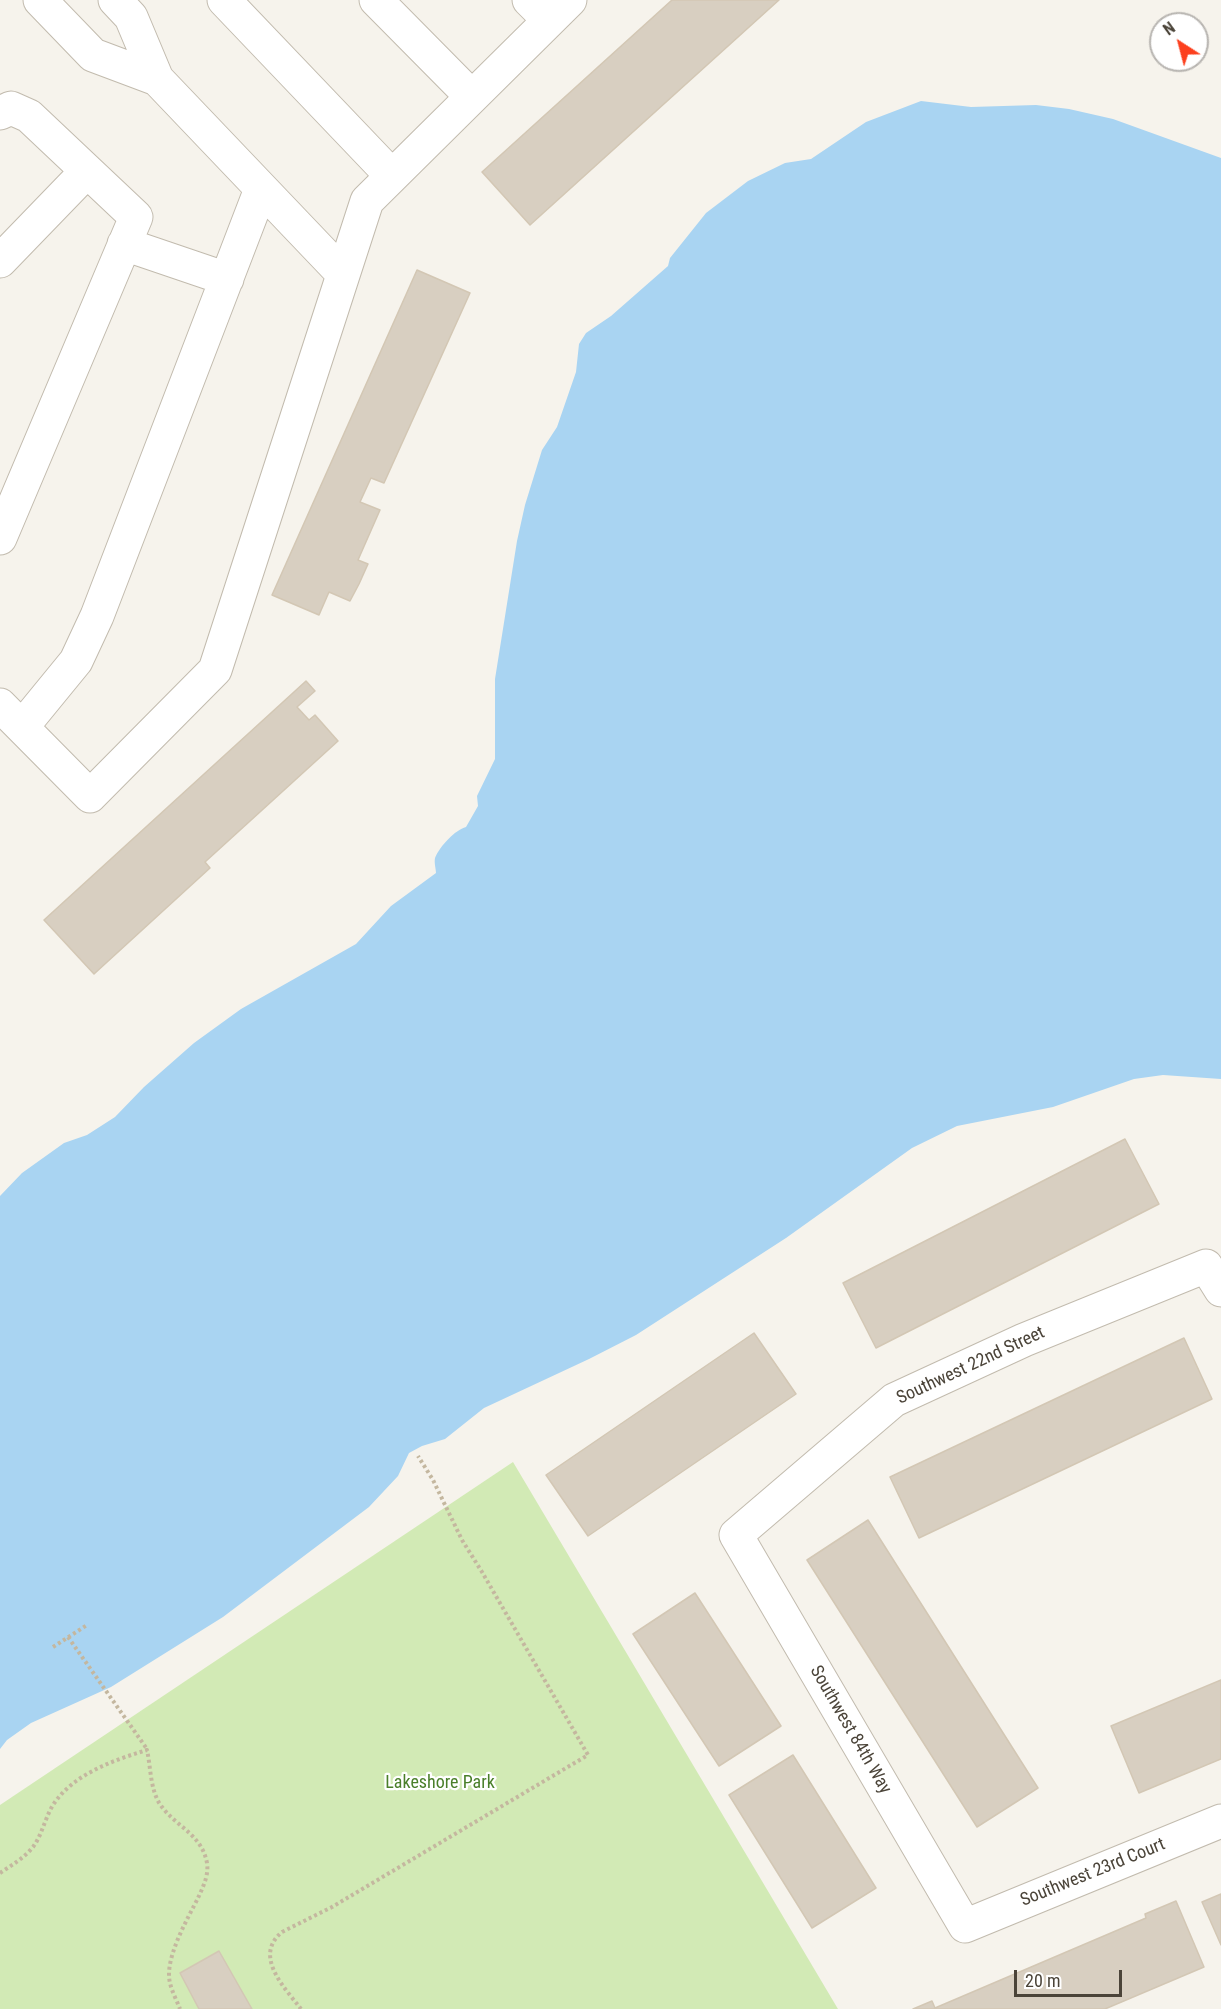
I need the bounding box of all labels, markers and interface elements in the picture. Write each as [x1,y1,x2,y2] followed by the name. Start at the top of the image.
[1149,12,1209,72] north arrow
[1160,18,1179,39] text: N
[894,1322,1048,1410] street label: Southwest 22nd Street
[805,1662,895,1798] street label: Southwest 84th Way
[385,1772,495,1794] park label: Lakeshore Park
[1017,1834,1169,1912] street label: Southwest 23rd Court
[1017,1958,1125,1996] scale bar
[1025,1970,1060,1991] text: 20 m

